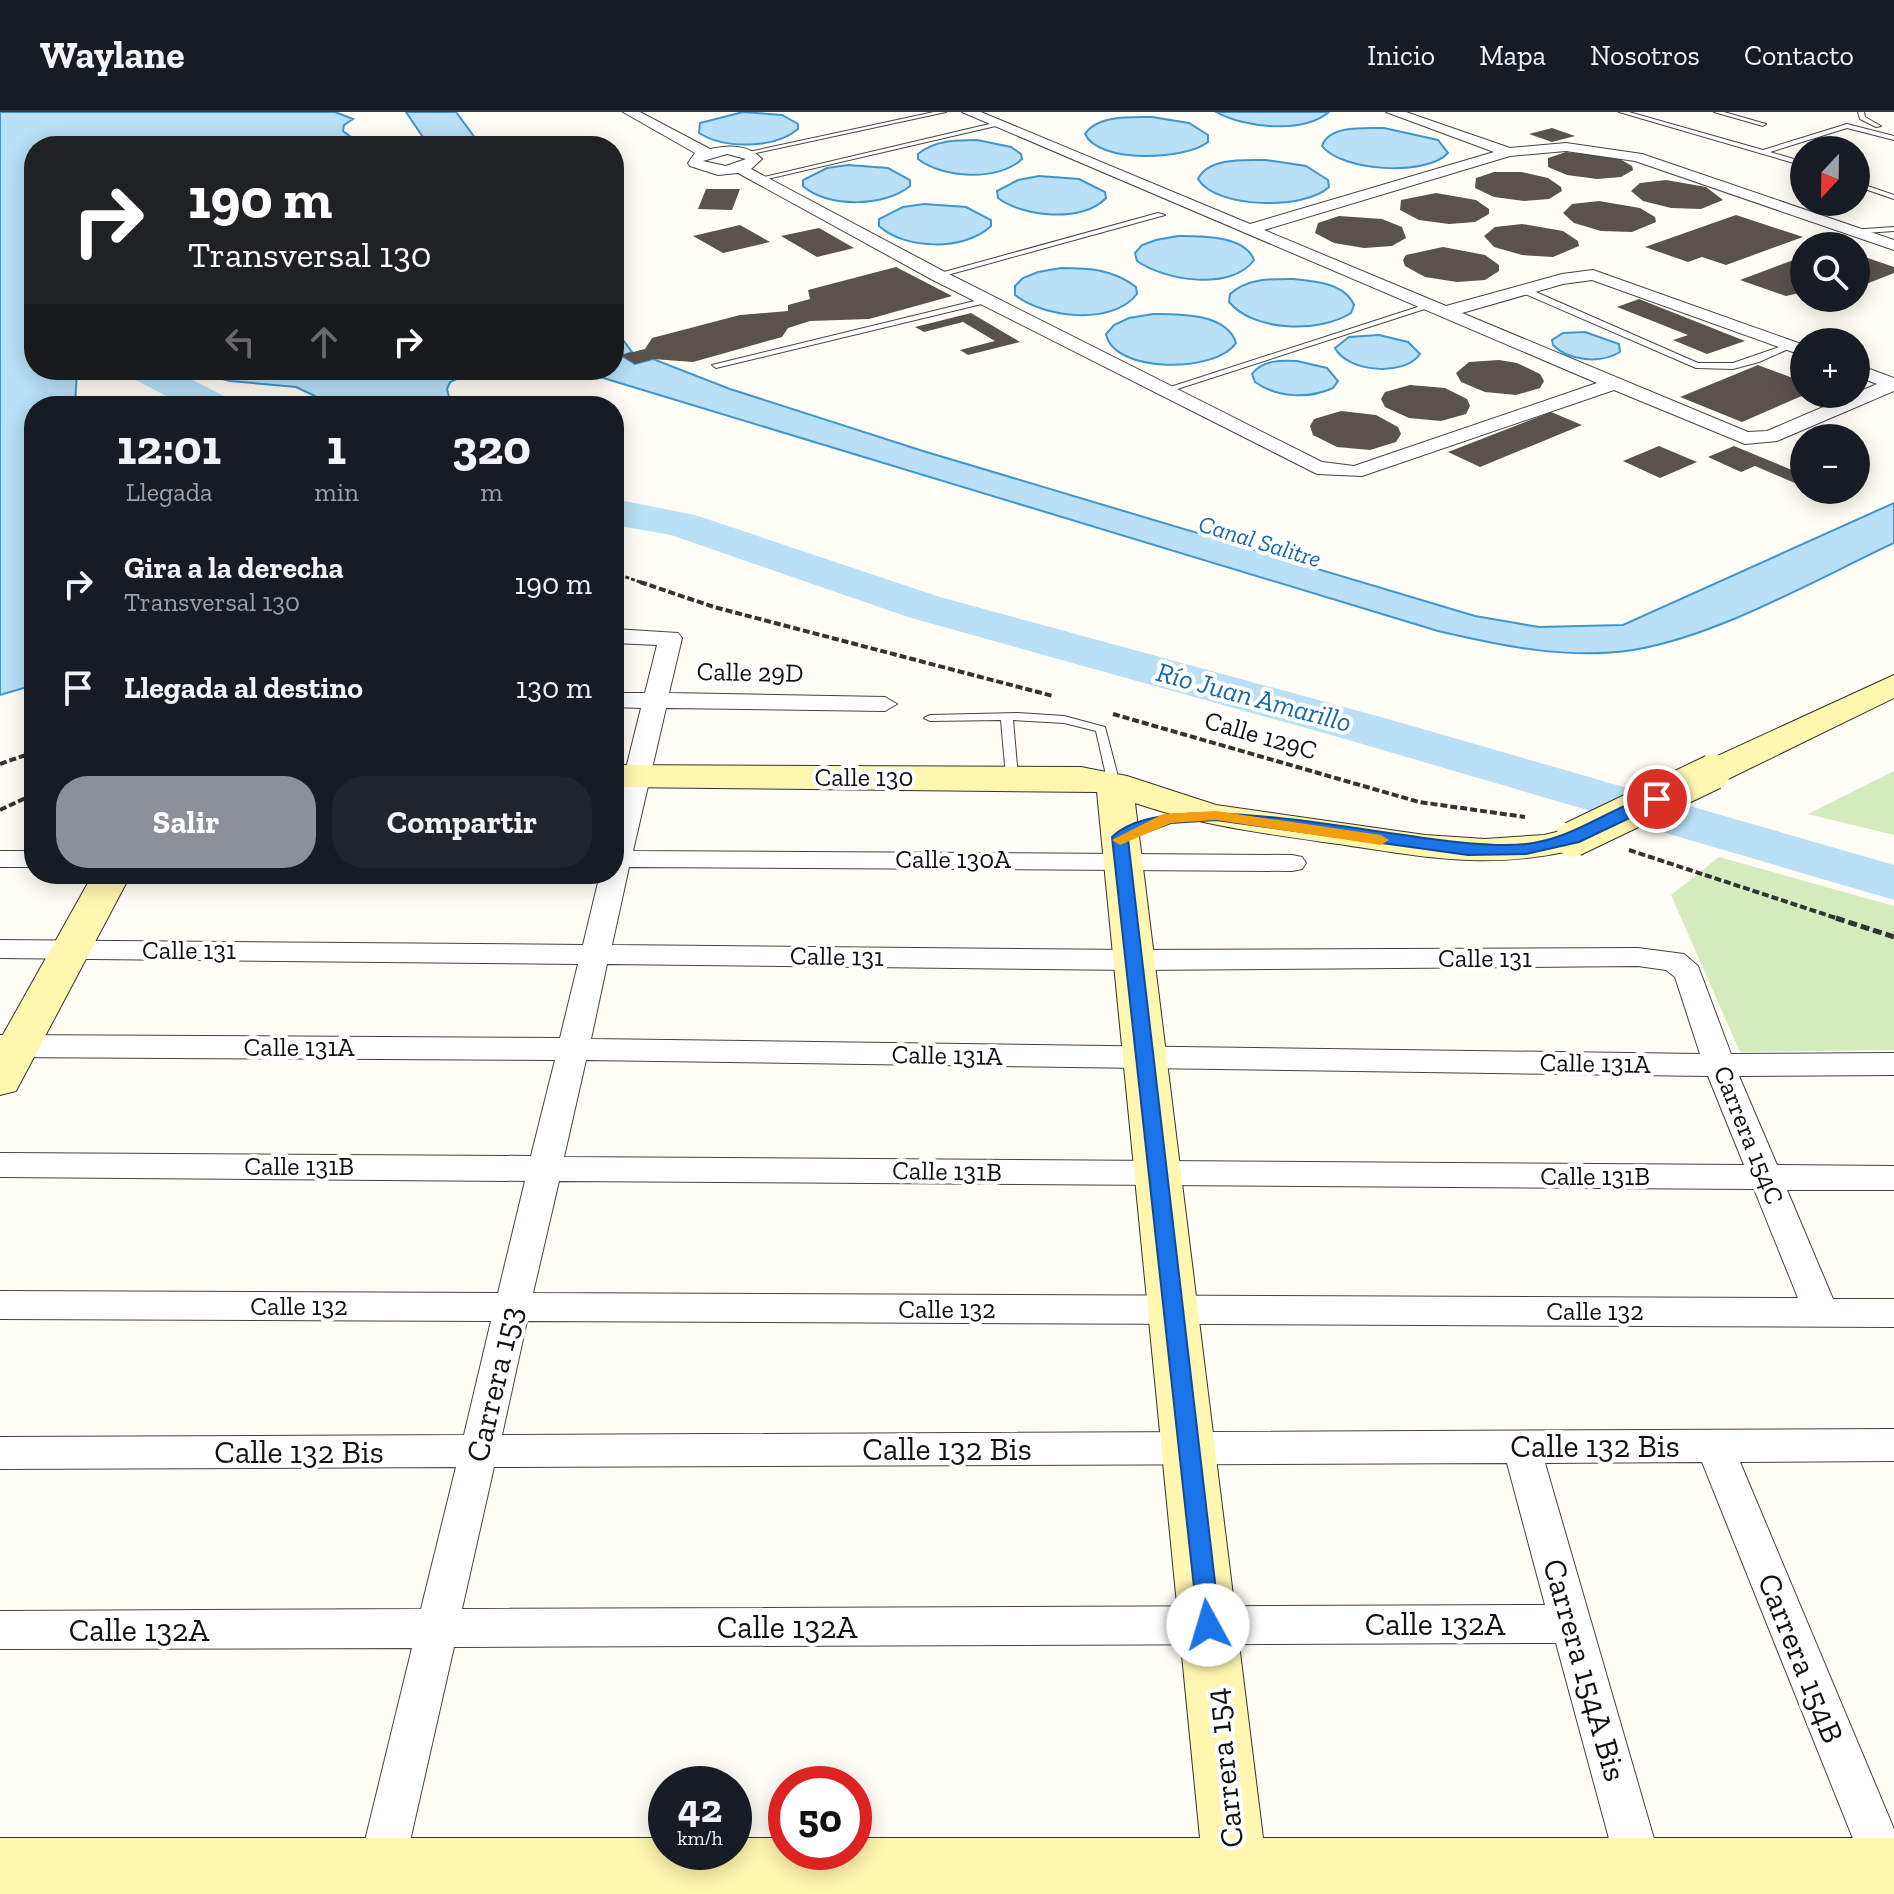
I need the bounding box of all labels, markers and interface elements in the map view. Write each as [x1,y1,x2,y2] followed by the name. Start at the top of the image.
[40,32,185,78] text: Waylane
[1367,39,1435,72] text: Inicio
[1479,39,1546,72] text: Mapa
[1590,39,1700,72] text: Nosotros
[1744,39,1854,72] text: Contacto
[1790,136,1870,216] north arrow
[1790,136,1870,504] map controls
[188,165,332,232] text: 190 m
[56,168,160,272] icon: right
[1790,232,1870,312] button: search
[188,233,432,276] text: Transversal 130
[218,320,262,364] icon: left
[302,320,346,364] icon: ahead
[386,320,430,364] icon: right
[1790,328,1870,408] button: +
[117,419,221,476] text: 12:01
[327,419,346,476] text: 1
[452,419,531,476] text: 320
[1790,424,1870,504] button: −
[126,476,213,508] text: Llegada
[314,476,359,508] text: min
[480,476,503,508] text: m
[1195,509,1325,573] water label: Canal Salitre
[124,550,344,586] text: Gira a la derecha
[56,562,100,606] icon: right
[515,566,592,602] text: 190 m
[124,586,300,618] text: Transversal 130
[696,655,804,689] street label: Calle 29D
[1153,655,1355,739] water label: Río Juan Amarillo
[56,666,100,710] icon: arrive
[124,670,363,706] text: Llegada al destino
[516,670,592,706] text: 130 m
[1201,704,1321,766] street label: Calle 129C
[814,761,914,793] street label: Calle 130
[1623,765,1691,833] pin
[56,776,316,868] button: Salir
[332,776,592,868] button: Compartir
[1635,777,1679,821] icon: arrive
[895,843,1012,875] street label: Calle 130A
[142,934,236,966] street label: Calle 131
[790,939,884,973] street label: Calle 131
[1438,942,1532,974] street label: Calle 131
[244,1031,356,1063] street label: Calle 131A
[891,1038,1004,1072] street label: Calle 131A
[1539,1046,1652,1080] street label: Calle 131A
[1707,1061,1791,1209] street label: Carrera 154C
[244,1150,354,1182] street label: Calle 131B
[892,1154,1002,1188] street label: Calle 131B
[1540,1160,1650,1192] street label: Calle 131B
[250,1290,348,1322] street label: Calle 132
[898,1293,996,1325] street label: Calle 132
[1546,1295,1644,1327] street label: Calle 132
[458,1302,530,1466] street label: Carrera 153
[1510,1427,1680,1465] street label: Calle 132 Bis
[862,1430,1032,1468] street label: Calle 132 Bis
[214,1433,384,1471] street label: Calle 132 Bis
[1535,1554,1635,1786] street label: Carrera 154A Bis
[1750,1568,1852,1748] street label: Carrera 154B
[1166,1583,1250,1667] position arrow
[1365,1605,1506,1643] street label: Calle 132A
[717,1608,858,1646] street label: Calle 132A
[69,1611,210,1649] street label: Calle 132A
[1197,1686,1251,1850] street label: Carrera 154
[768,1766,872,1870] speed limit sign: 50
[678,1784,722,1832] text: 42
[677,1826,723,1850] text: km/h

